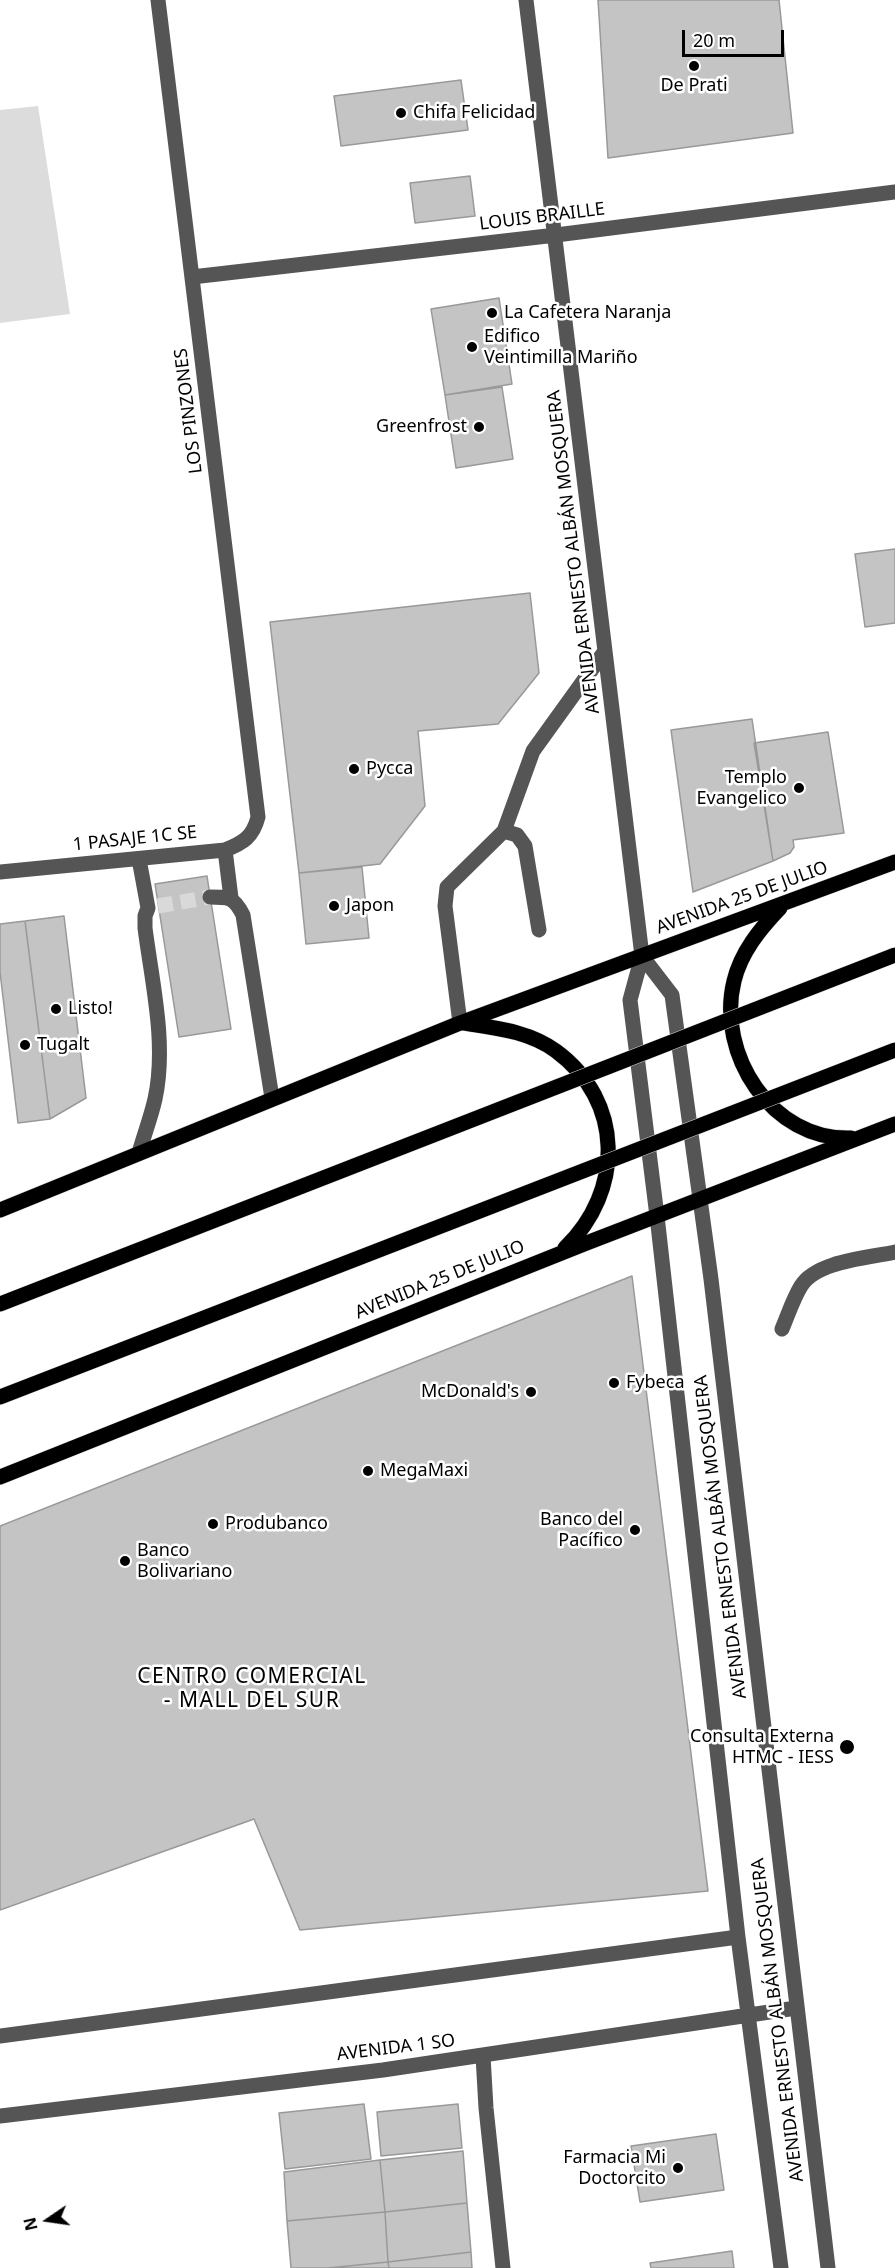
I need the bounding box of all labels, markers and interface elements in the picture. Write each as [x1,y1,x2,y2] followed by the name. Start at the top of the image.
[685,18,787,56] scale bar
[693,28,735,52] text: 20 m
[687,59,701,73] marker: De Prati
[660,75,728,97] place label: De Prati
[413,102,535,124] place label: Chifa Felicidad
[394,106,408,120] marker: Chifa Felicidad
[478,199,606,235] street label: LOUIS BRAILLE
[504,302,671,324] place label: La Cafetera Naranja
[485,306,499,320] marker: La Cafetera Naranja
[484,326,638,368] place label: Edifico Veintimilla Mariño
[465,340,479,354] marker: Edifico Veintimilla Mariño
[171,347,207,475] street label: LOS PINZONES
[543,389,605,715] street label: AVENIDA ERNESTO ALBÁN MOSQUERA
[376,416,467,438] place label: Greenfrost
[472,420,486,434] marker: Greenfrost
[366,758,413,780] place label: Pycca
[347,762,361,776] marker: Pycca
[697,767,787,810] place label: Templo Evangelico
[792,781,806,795] marker: Templo Evangelico
[72,822,198,856] street label: 1 PASAJE 1C SE
[653,857,831,939] street label: AVENIDA 25 DE JULIO
[346,895,394,917] place label: Japon
[327,899,341,913] marker: Japon
[68,998,113,1020] place label: Listo!
[49,1002,63,1016] marker: Listo!
[37,1034,90,1056] place label: Tugalt
[18,1038,32,1052] marker: Tugalt
[352,1236,528,1324] street label: AVENIDA 25 DE JULIO
[626,1372,684,1394] place label: Fybeca
[690,1374,752,1700] street label: AVENIDA ERNESTO ALBÁN MOSQUERA
[607,1376,621,1390] marker: Fybeca
[421,1381,519,1403] place label: McDonald's
[524,1385,538,1399] marker: McDonald's
[380,1460,468,1482] place label: MegaMaxi
[361,1464,375,1478] marker: MegaMaxi
[540,1509,623,1552] place label: Banco del Pacífico
[225,1513,328,1535] place label: Produbanco
[206,1517,220,1531] marker: Produbanco
[628,1523,642,1537] marker: Banco del Pacífico
[137,1540,232,1582] place label: Banco Bolivariano
[118,1554,132,1568] marker: Banco Bolivariano
[137,1664,367,1714] district label: CENTRO COMERCIAL - MALL DEL SUR
[690,1726,834,1768] place label: Consulta Externa HTMC - IESS
[838,1738,856,1756] marker: Consulta Externa HTMC - IESS
[747,1857,809,2183] street label: AVENIDA ERNESTO ALBÁN MOSQUERA
[336,2030,456,2066] street label: AVENIDA 1 SO
[563,2147,666,2190] place label: Farmacia Mi Doctorcito
[671,2161,685,2175] marker: Farmacia Mi Doctorcito
[18,2190,78,2250] north arrow
[18,2215,43,2233] text: N

